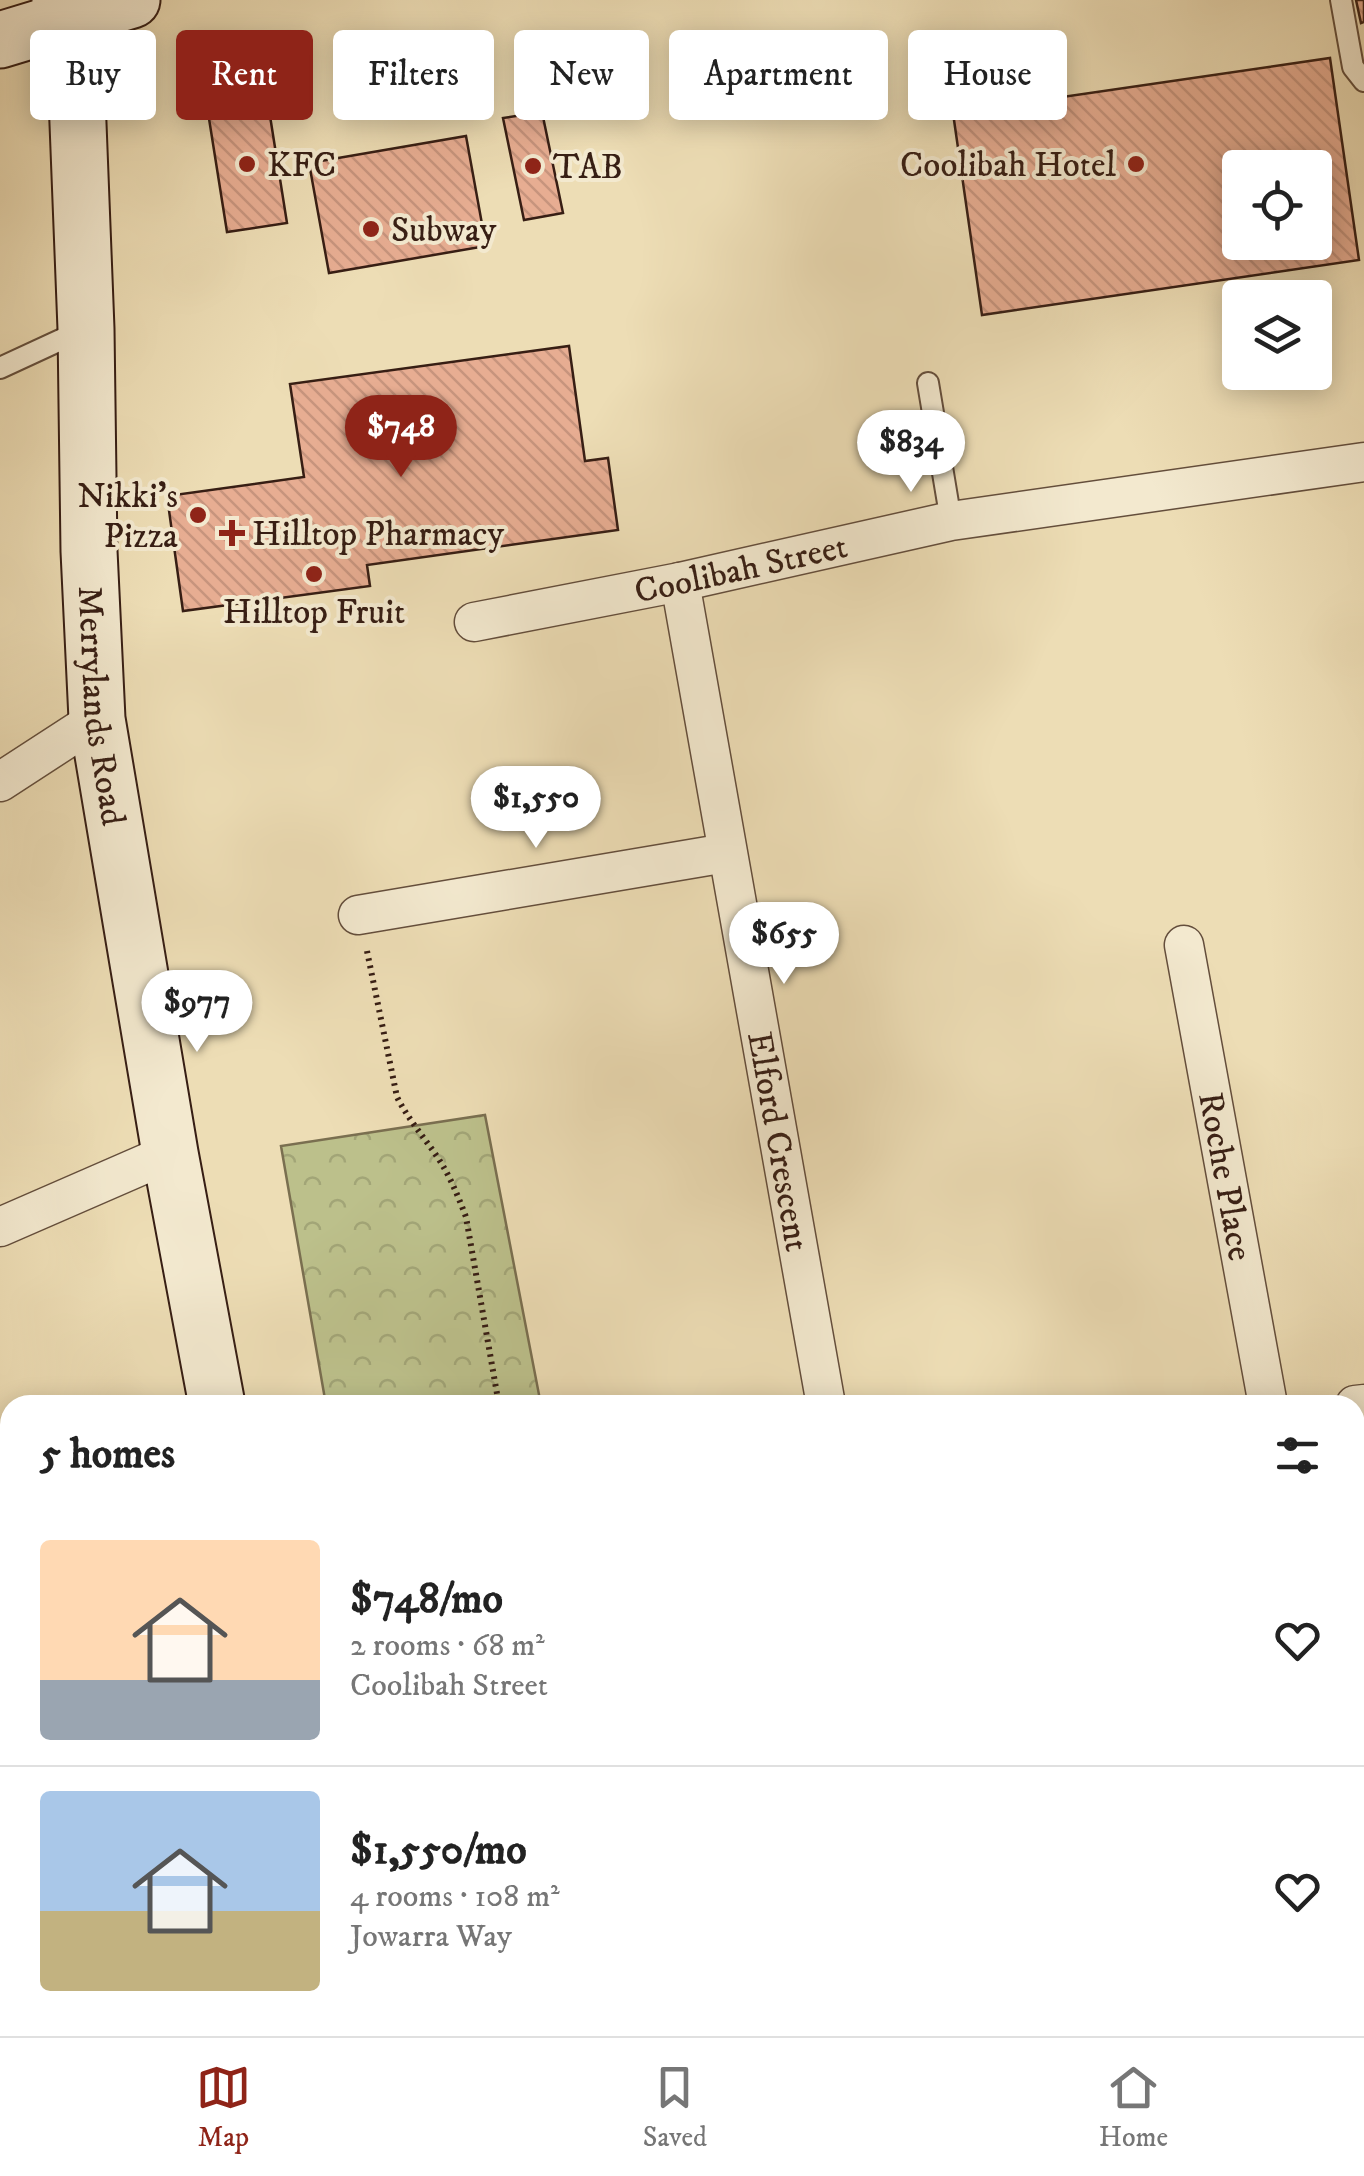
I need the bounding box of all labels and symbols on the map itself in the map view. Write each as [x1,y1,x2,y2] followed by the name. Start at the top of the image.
[267,144,336,188] place label: KFC
[900,144,1116,188] place label: Coolibah Hotel
[553,146,623,190] place label: TAB
[236,153,258,175] marker: KFC
[1125,153,1147,175] marker: Coolibah Hotel
[522,155,544,177] marker: TAB
[391,209,497,253] place label: Subway
[360,218,382,240] marker: Subway
[342,395,460,480] pin: $748
[852,410,970,495] pin: $834
[77,475,178,559] place label: Nikki's Pizza
[187,504,209,526] marker: Nikki's Pizza
[252,513,504,557] place label: Hilltop Pharmacy
[221,522,243,544] marker: Hilltop Pharmacy
[631,525,852,614] street label: Coolibah Street
[303,563,325,585] marker: Hilltop Fruit
[67,585,135,830] street label: Merrylands Road
[223,591,405,635] place label: Hilltop Fruit
[455,766,617,851] pin: $1,550
[725,902,843,987] pin: $655
[138,970,256,1055] pin: $977
[736,1028,818,1255] street label: Elford Crescent
[1187,1089,1261,1264] street label: Roche Place

